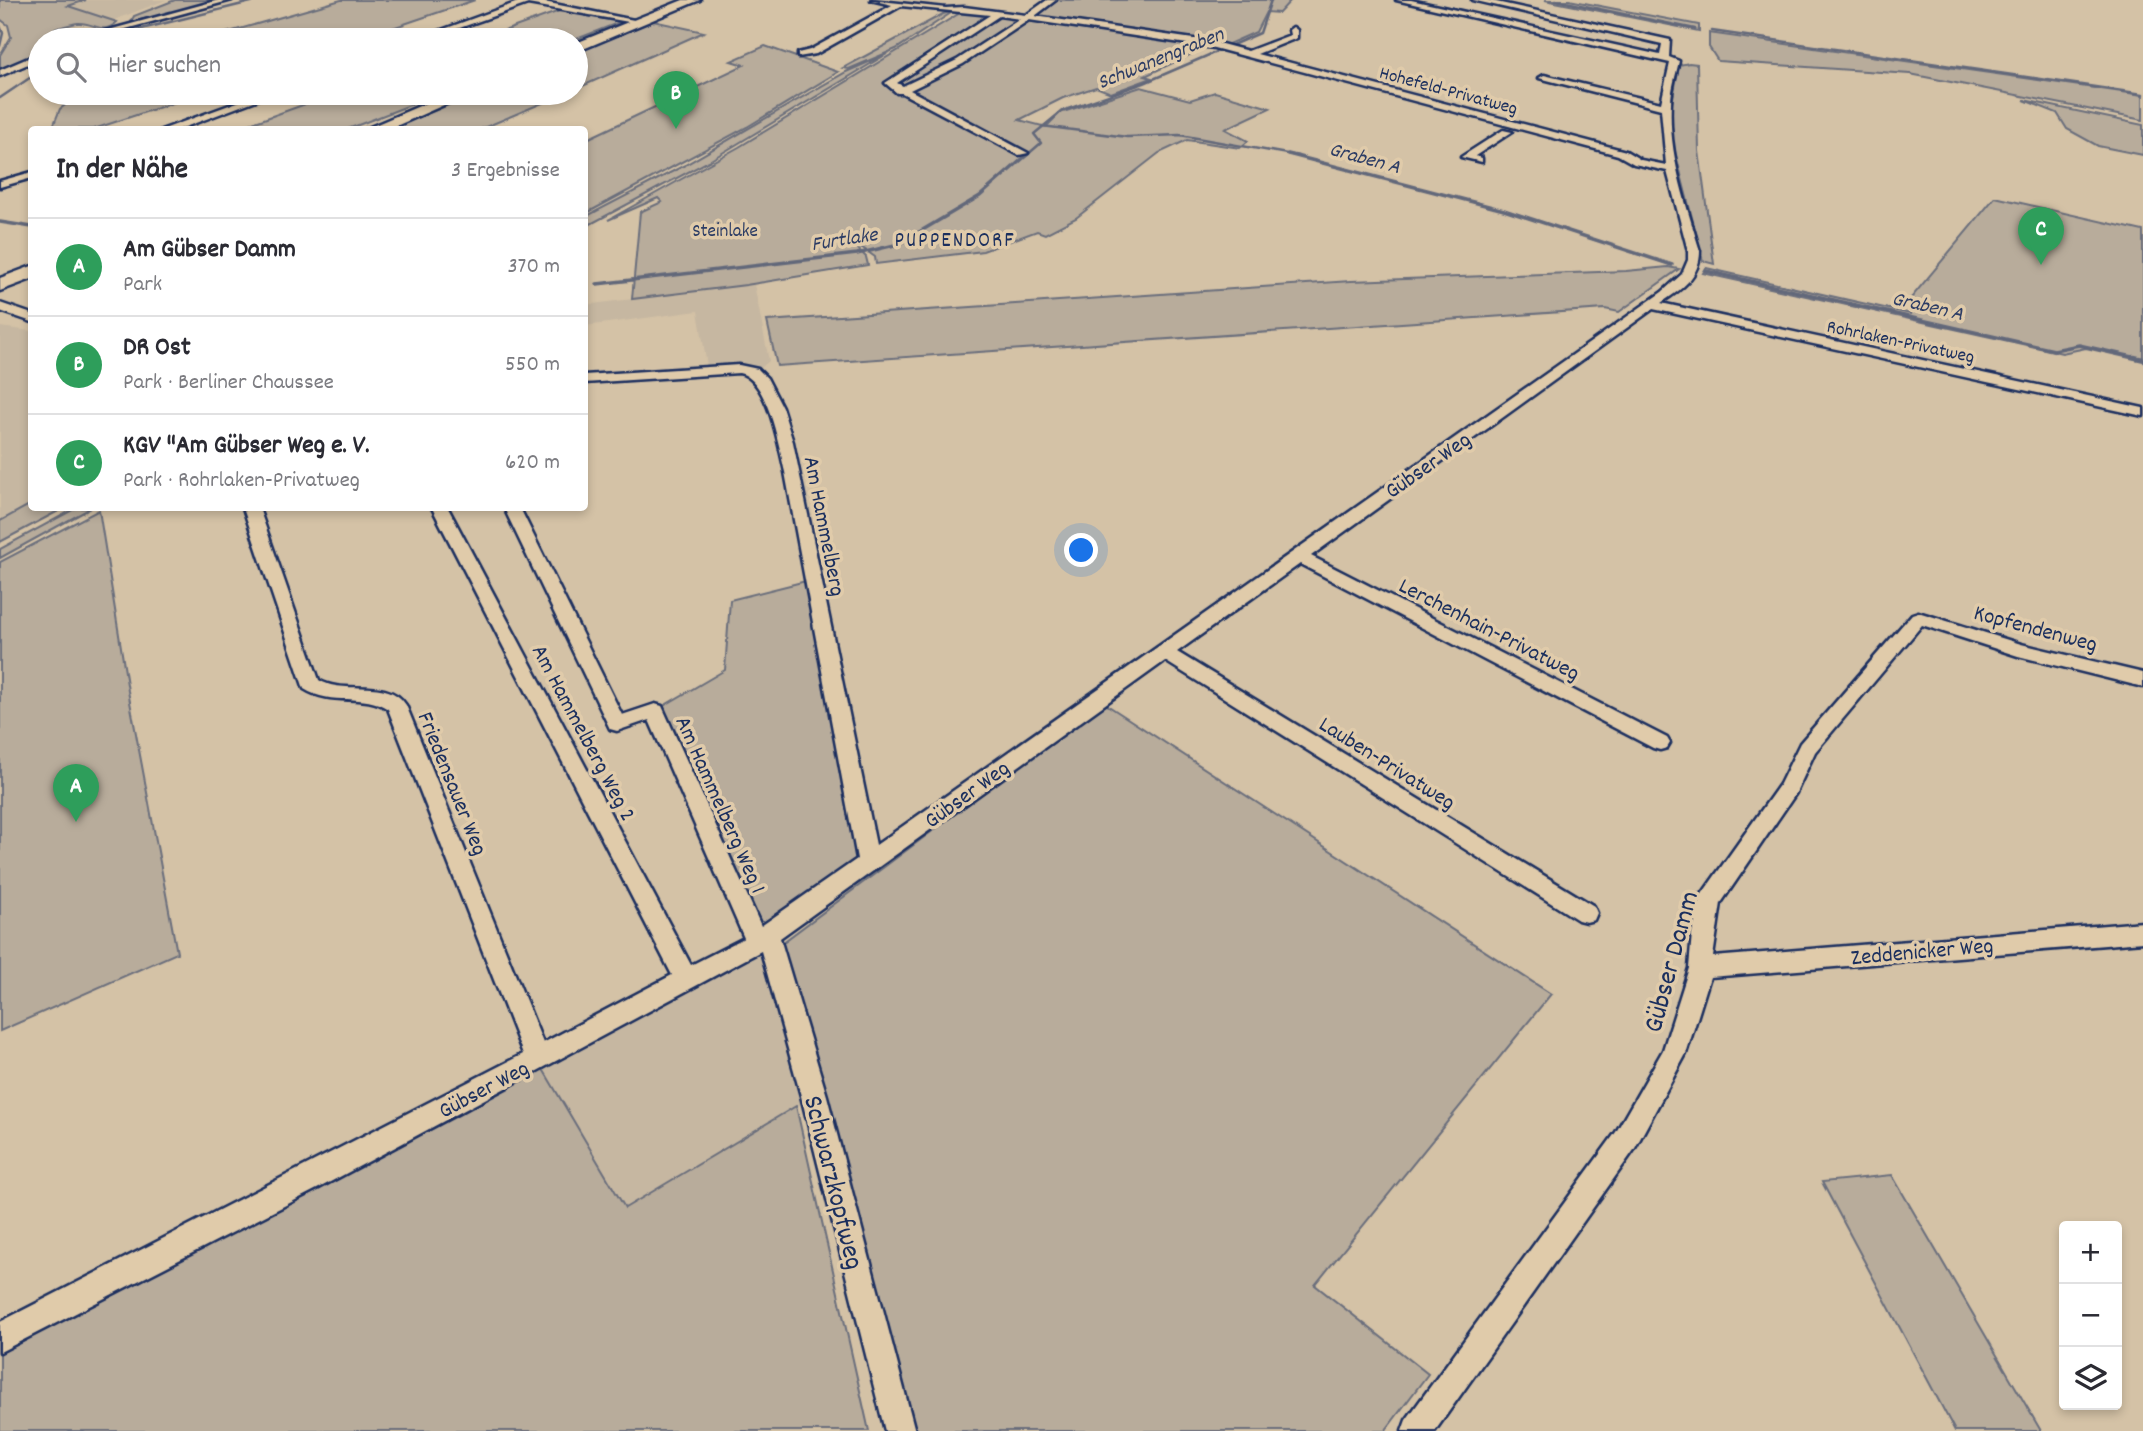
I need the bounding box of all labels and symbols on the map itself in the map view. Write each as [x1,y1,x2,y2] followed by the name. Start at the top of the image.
[1093,20,1230,99] water label: Schwanengraben
[1376,61,1520,124] street label: Hohefeld-Privatweg
[653,71,699,129] pin: B
[1325,136,1403,184] water label: Graben A
[2018,207,2064,265] pin: C
[692,219,758,246] park label: Steinlake
[809,221,881,261] water label: Furtlake
[894,227,1016,257] district label: PUPPENDORF
[1889,285,1966,331] water label: Graben A
[1824,315,1977,372] street label: Rohrlaken-Privatweg
[1379,425,1479,509] street label: Gübser Weg
[793,454,852,600] street label: Am Hammelberg
[1064,533,1098,567] your location
[1392,571,1585,691] street label: Lerchenhain-Privatweg
[1970,598,2101,663] street label: Kopfendenweg
[521,639,643,828] street label: Am Hammelberg Weg 2
[407,707,495,861] street label: Friedensauer Weg
[1311,710,1461,820] street label: Lauben-Privatweg
[665,711,773,899] street label: Am Hammelberg Weg 1
[919,754,1018,838] street label: Gübser Weg
[53,764,99,822] pin: A
[1636,887,1712,1038] street label: Gübser Damm
[1850,931,1995,976] street label: Zeddenicker Weg
[433,1053,536,1129] street label: Gübser Weg
[790,1092,872,1274] street label: Schwarzkopfweg

